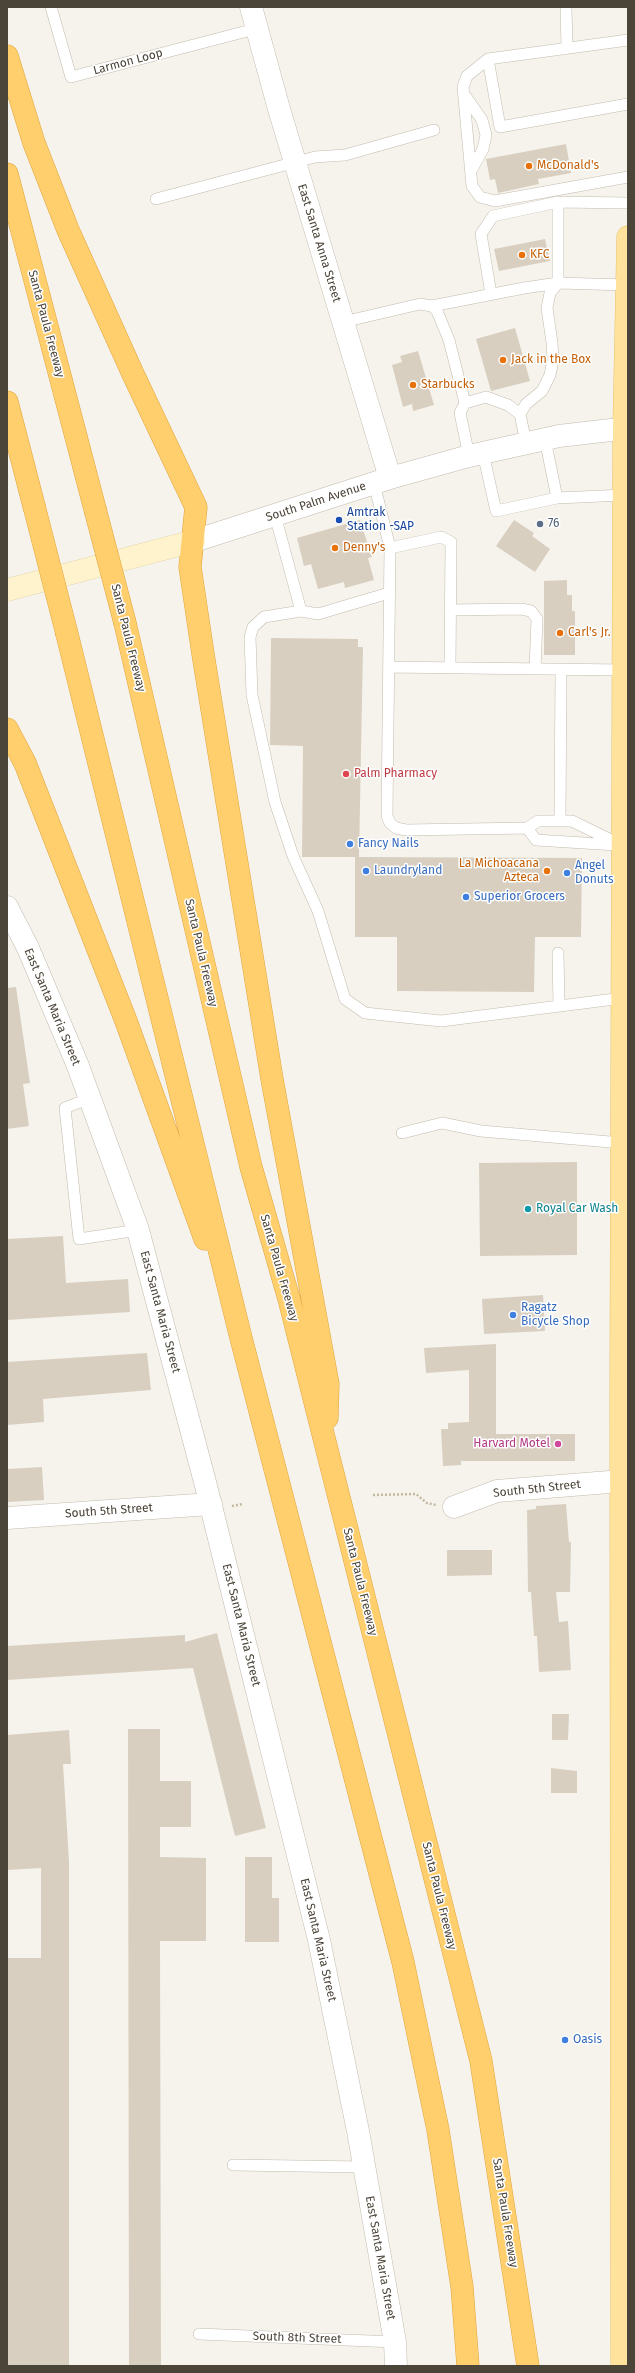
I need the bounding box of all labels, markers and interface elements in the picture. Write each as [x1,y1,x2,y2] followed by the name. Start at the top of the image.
[92,46,164,78] street label: Larmon Loop
[537,159,599,173] place label: McDonald's
[524,161,534,171] marker: McDonald's
[294,182,344,304] street label: East Santa Anna Street
[530,248,549,262] place label: KFC
[517,250,527,260] marker: KFC
[25,269,67,379] street label: Santa Paula Freeway
[511,353,591,367] place label: Jack in the Box
[498,355,508,365] marker: Jack in the Box
[421,378,474,392] place label: Starbucks
[408,380,418,390] marker: Starbucks
[264,479,368,525] street label: South Palm Avenue
[347,506,414,534] place label: Amtrak Station -SAP
[334,515,344,525] marker: Amtrak Station -SAP
[548,517,559,531] place label: 76
[535,519,545,529] marker: 76
[343,541,385,555] place label: Denny's
[330,543,340,553] marker: Denny's
[108,583,148,693] street label: Santa Paula Freeway
[568,626,611,640] place label: Carl's Jr.
[555,628,565,638] marker: Carl's Jr.
[354,767,437,781] place label: Palm Pharmacy
[341,769,351,779] marker: Palm Pharmacy
[358,837,419,851] place label: Fancy Nails
[345,839,355,849] marker: Fancy Nails
[459,857,539,885] place label: La Michoacana Azteca
[575,859,614,887] place label: Angel Donuts
[374,864,442,878] place label: Laundryland
[361,866,371,876] marker: Laundryland
[542,866,552,876] marker: La Michoacana Azteca
[562,868,572,878] marker: Angel Donuts
[474,890,565,904] place label: Superior Grocers
[461,892,471,902] marker: Superior Grocers
[182,898,220,1008] street label: Santa Paula Freeway
[21,946,83,1068] street label: East Santa Maria Street
[536,1202,618,1216] place label: Royal Car Wash
[523,1204,533,1214] marker: Royal Car Wash
[257,1213,301,1323] street label: Santa Paula Freeway
[137,1249,183,1375] street label: East Santa Maria Street
[521,1301,590,1329] place label: Ragatz Bicycle Shop
[508,1310,518,1320] marker: Ragatz Bicycle Shop
[473,1437,550,1451] place label: Harvard Motel
[553,1439,563,1449] marker: Harvard Motel
[492,1477,582,1501] street label: South 5th Street
[65,1501,153,1521] street label: South 5th Street
[340,1527,380,1637] street label: Santa Paula Freeway
[219,1562,263,1688] street label: East Santa Maria Street
[419,1841,459,1951] street label: Santa Paula Freeway
[297,1877,339,2003] street label: East Santa Maria Street
[573,2033,602,2047] place label: Oasis
[560,2035,570,2045] marker: Oasis
[489,2157,521,2269] street label: Santa Paula Freeway
[362,2195,398,2321] street label: East Santa Maria Street
[252,2329,342,2347] street label: South 8th Street

